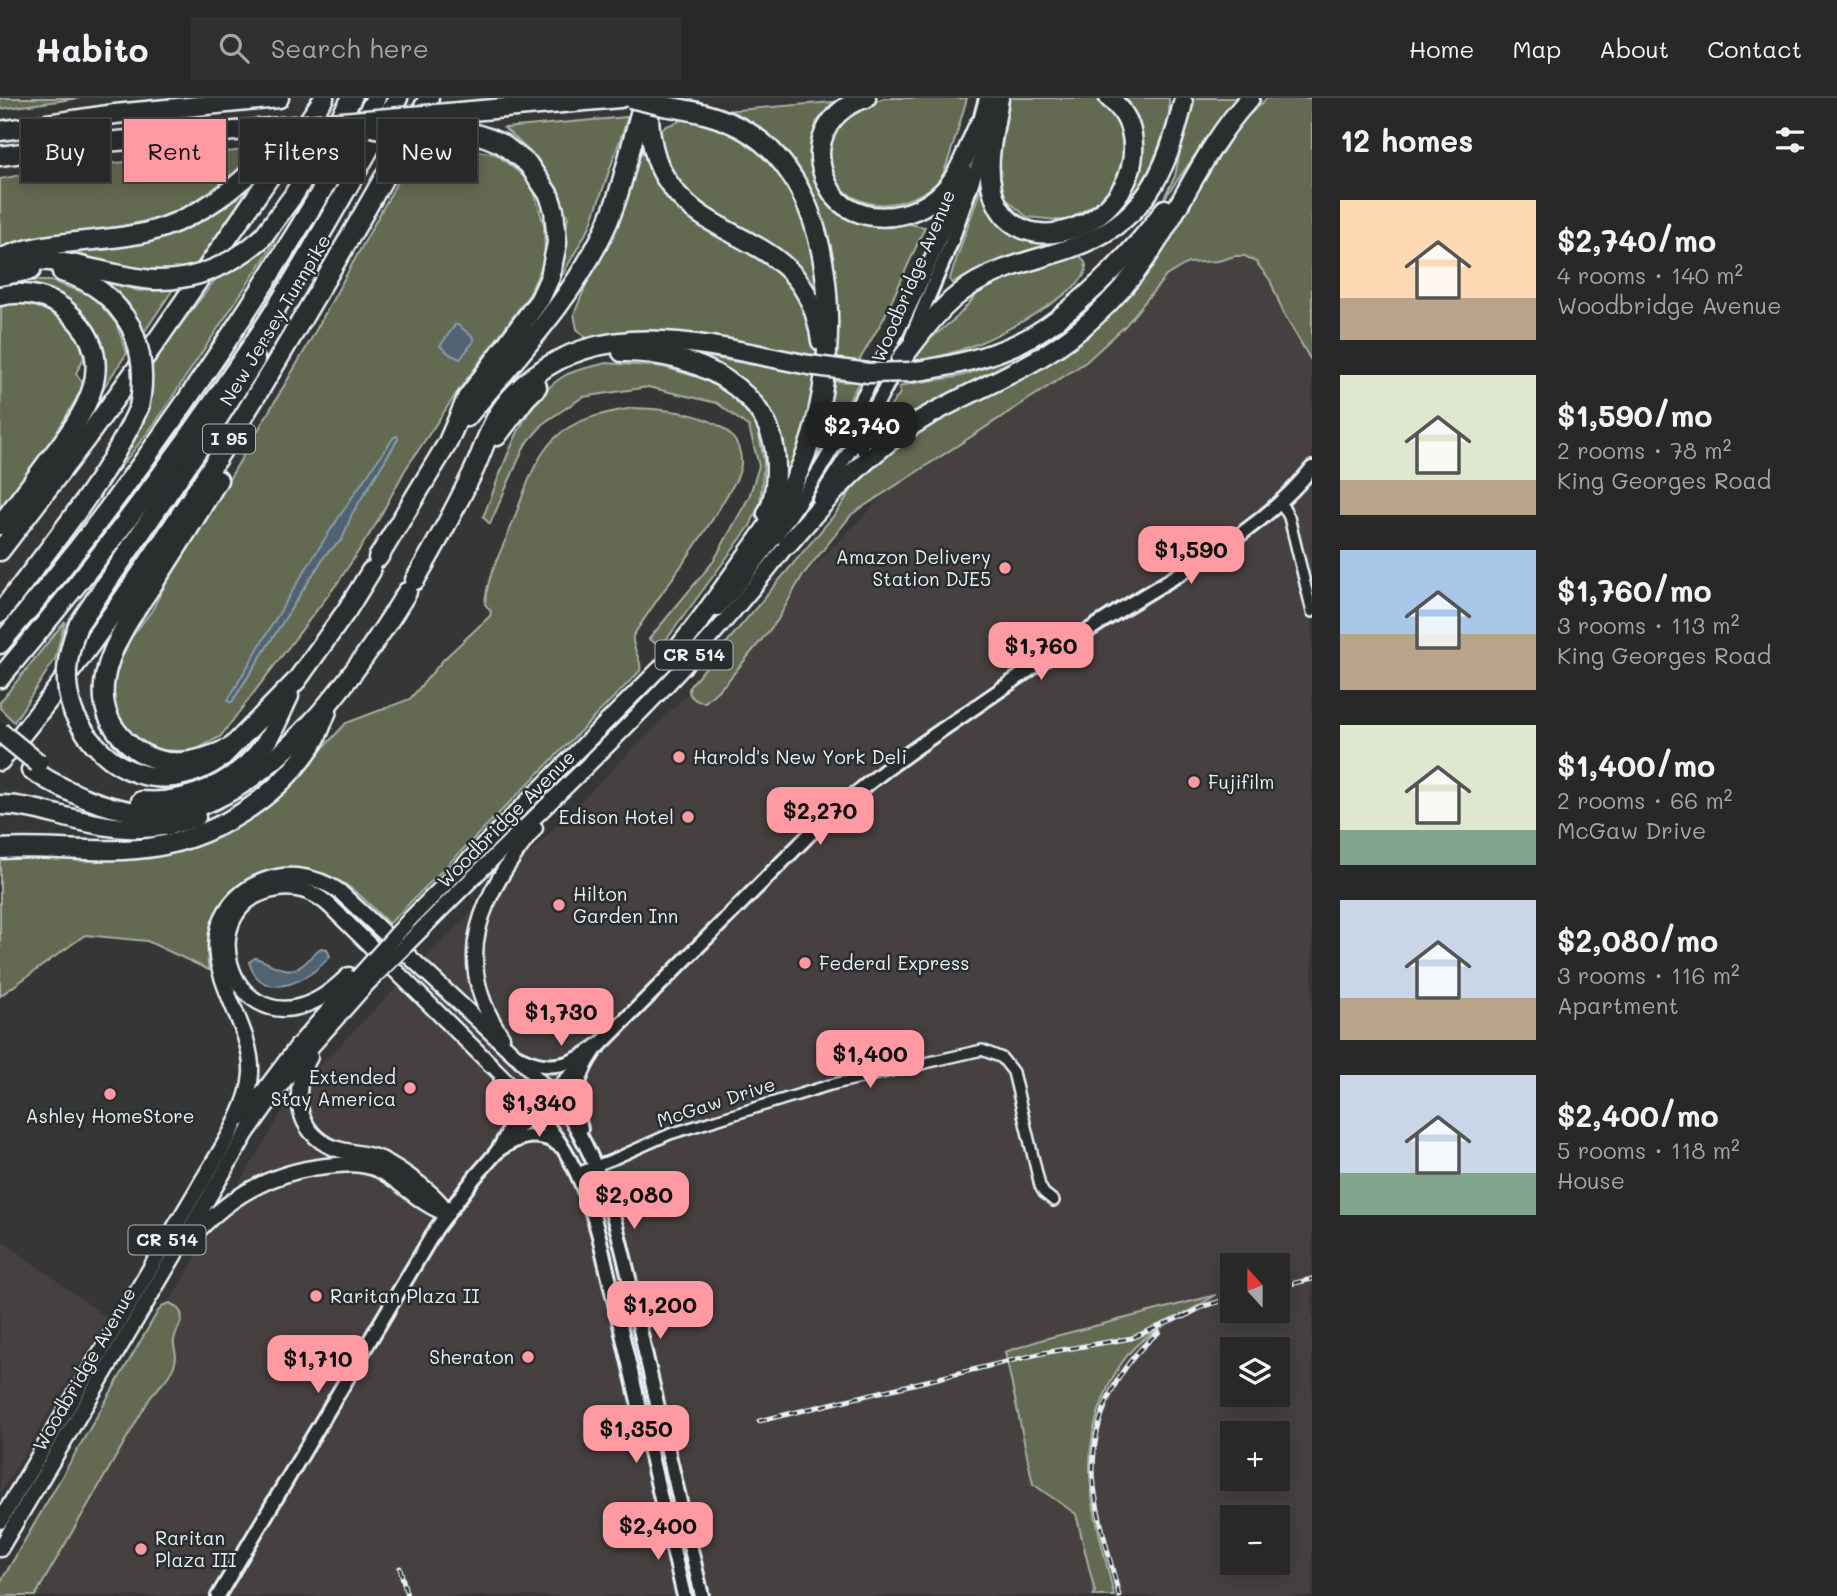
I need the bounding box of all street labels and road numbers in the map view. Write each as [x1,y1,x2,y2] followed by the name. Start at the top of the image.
[865,186,960,366] street label: Woodbridge Avenue
[213,229,336,410] street label: New Jersey Turnpike
[203,424,255,454] road number: I 95
[656,640,732,670] road number: CR 514
[431,744,580,893] street label: Woodbridge Avenue
[653,1071,778,1132] street label: McGaw Drive
[128,1226,206,1254] road number: CR 514
[26,1282,141,1455] street label: Woodbridge Avenue

